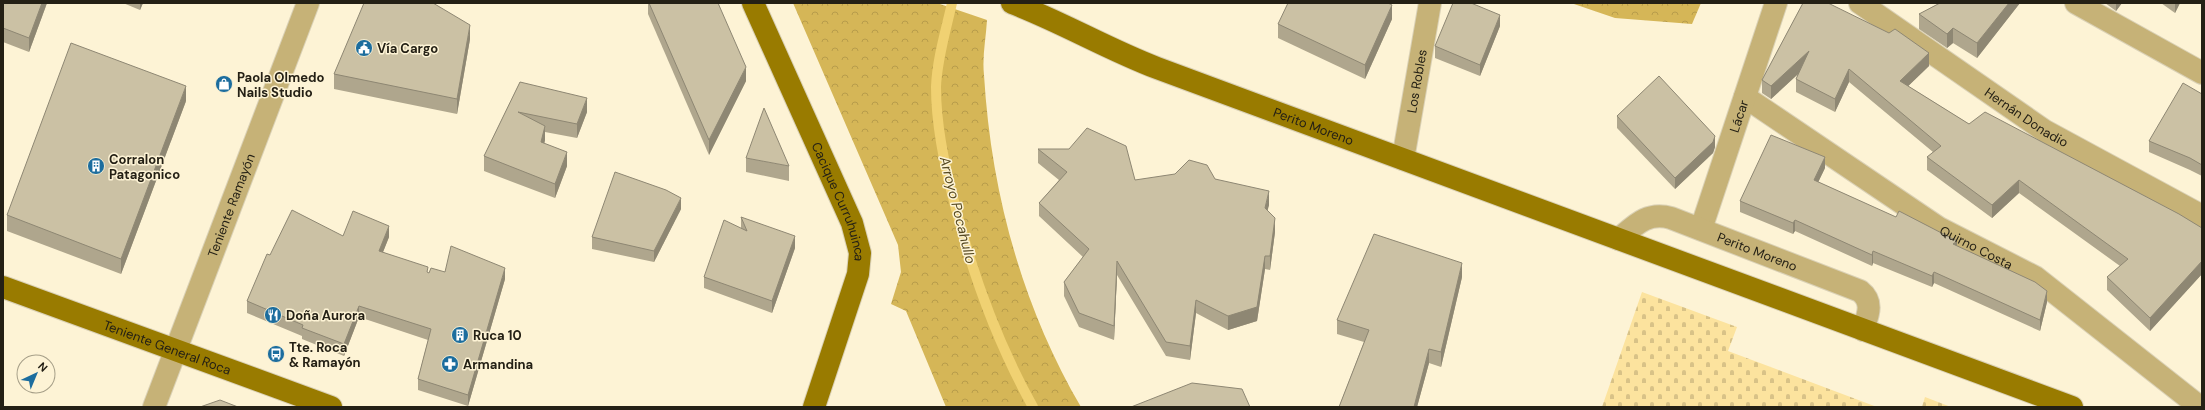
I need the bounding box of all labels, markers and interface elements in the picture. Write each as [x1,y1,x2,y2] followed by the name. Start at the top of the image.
[354,38,374,58] public building icon: Vía Cargo
[377,40,438,57] place label: Vía Cargo
[1403,48,1431,114] street label: Los Robles
[237,69,324,101] place label: Paola Olmedo Nails Studio
[214,74,234,94] shop icon: Paola Olmedo Nails Studio
[1981,84,2071,151] street label: Hernán Donadio
[1726,98,1752,135] street label: Lácar
[1271,104,1356,149] street label: Perito Moreno
[808,140,868,262] street label: Cacique Curruhuinca
[109,151,180,183] place label: Corralon Patagonico
[204,151,259,260] street label: Teniente Ramayón
[936,154,980,265] water label: Arroyo Pocahullo
[86,156,106,176] building icon: Corralon Patagonico
[1937,222,2015,273] street label: Quirno Costa
[1715,229,1800,275] street label: Perito Moreno
[263,305,283,325] restaurant icon: Doña Aurora
[286,307,365,324] place label: Doña Aurora
[101,316,233,379] street label: Teniente General Roca
[450,325,470,345] building icon: Ruca 10
[473,327,522,344] place label: Ruca 10
[289,339,361,371] place label: Tte. Roca & Ramayón
[266,344,286,364] bus stop icon: Tte. Roca & Ramayón
[16,354,56,394] north arrow
[440,354,460,374] pharmacy icon: Armandina
[463,356,533,373] place label: Armandina
[35,359,51,375] text: N

